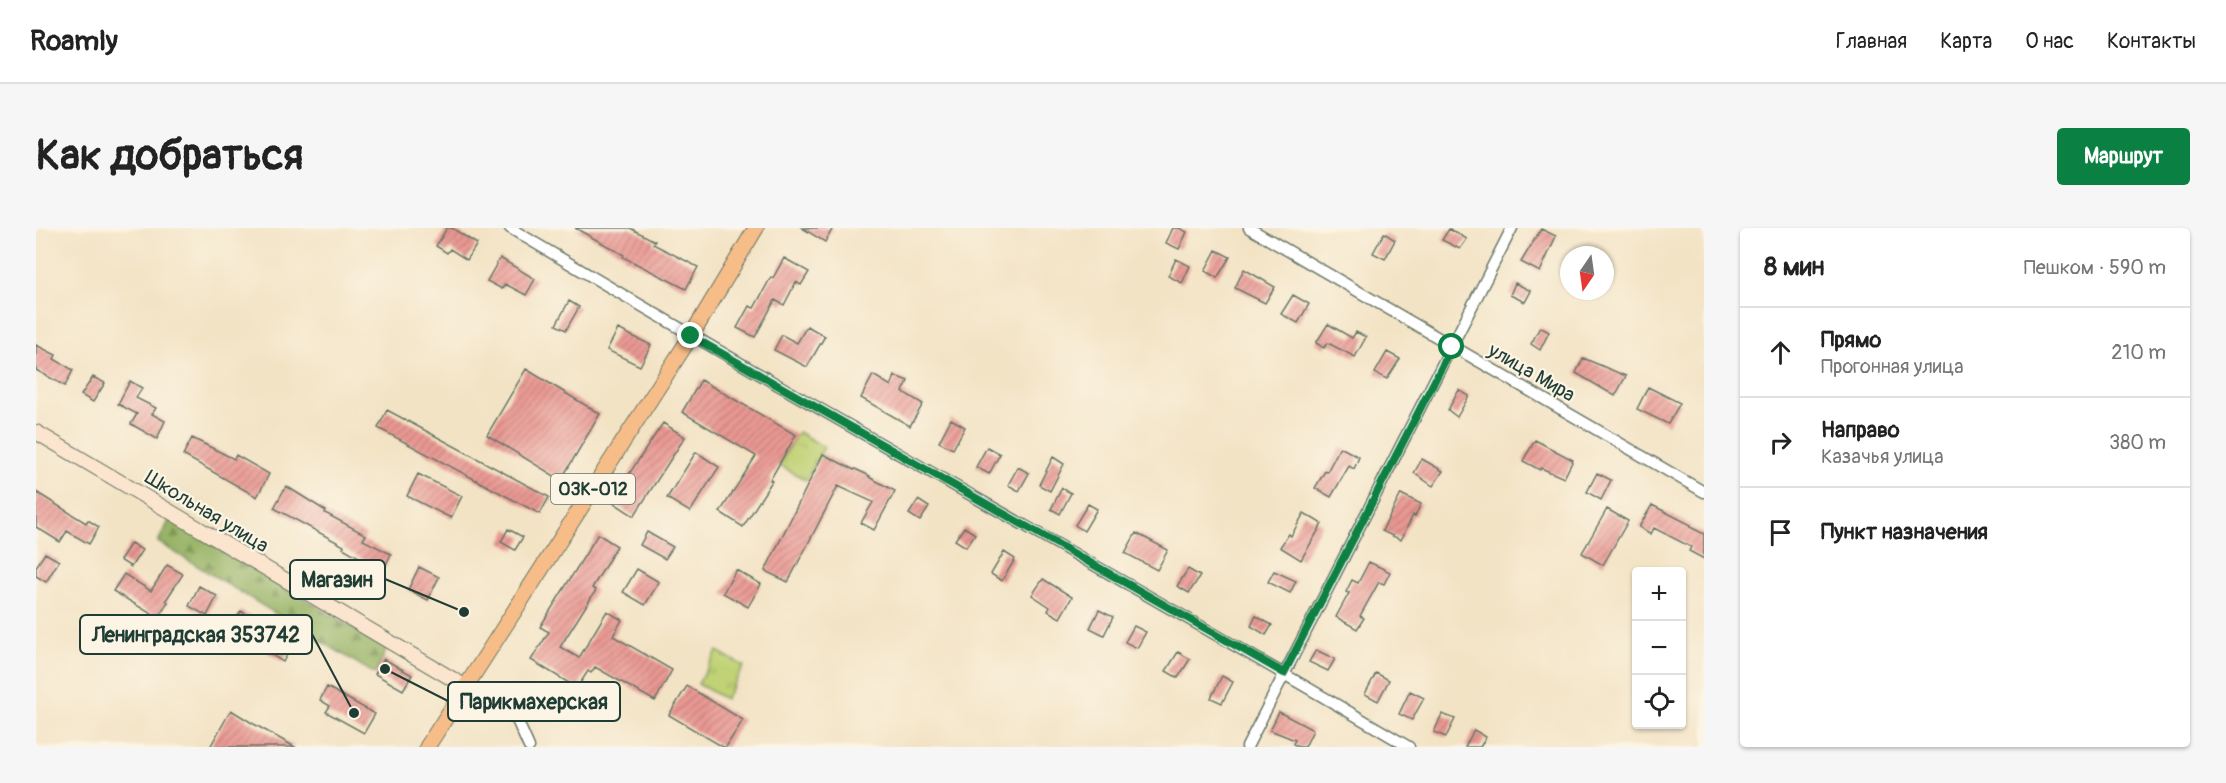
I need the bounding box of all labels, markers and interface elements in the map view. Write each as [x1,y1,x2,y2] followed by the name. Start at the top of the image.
[30,24,118,59] text: Roamly
[1836,28,1907,55] text: Главная
[1940,28,1992,55] text: Карта
[2025,28,2074,55] text: О нас
[2107,28,2196,55] text: Контакты
[2057,128,2190,185] button: Маршрут
[36,130,303,182] text: Как добраться
[1560,246,1614,300] north arrow
[1764,251,1824,283] text: 8 мин
[2024,255,2166,280] text: Пешком · 590 m
[677,322,703,348] route end
[1821,326,1881,354] text: Прямо
[1438,333,1464,359] route start
[1764,336,1797,369] icon: ahead
[1483,337,1580,407] street label: улица Мира
[2111,340,2166,365] text: 210 m
[1821,354,1964,379] text: Прогонная улица
[1821,416,1900,444] text: Направо
[1764,426,1797,459] icon: right
[2109,430,2166,455] text: 380 m
[1821,444,1944,469] text: Казачья улица
[140,465,273,558] street label: Школьная улица
[551,474,635,504] road number: 03К-012
[1764,516,1797,549] icon: arrive
[1821,518,1988,546] text: Пункт назначения
[290,560,385,599] callout: Магазин
[301,567,373,594] text: Магазин
[1632,567,1686,729] map controls
[1632,567,1686,621] button: +
[80,615,312,654] callout: Ленинградская 353742
[1632,621,1686,675] button: −
[91,622,300,649] text: Ленинградская 353742
[1632,675,1686,729] button: locate
[448,682,620,721] callout: Парикмахерская
[460,689,608,716] text: Парикмахерская

